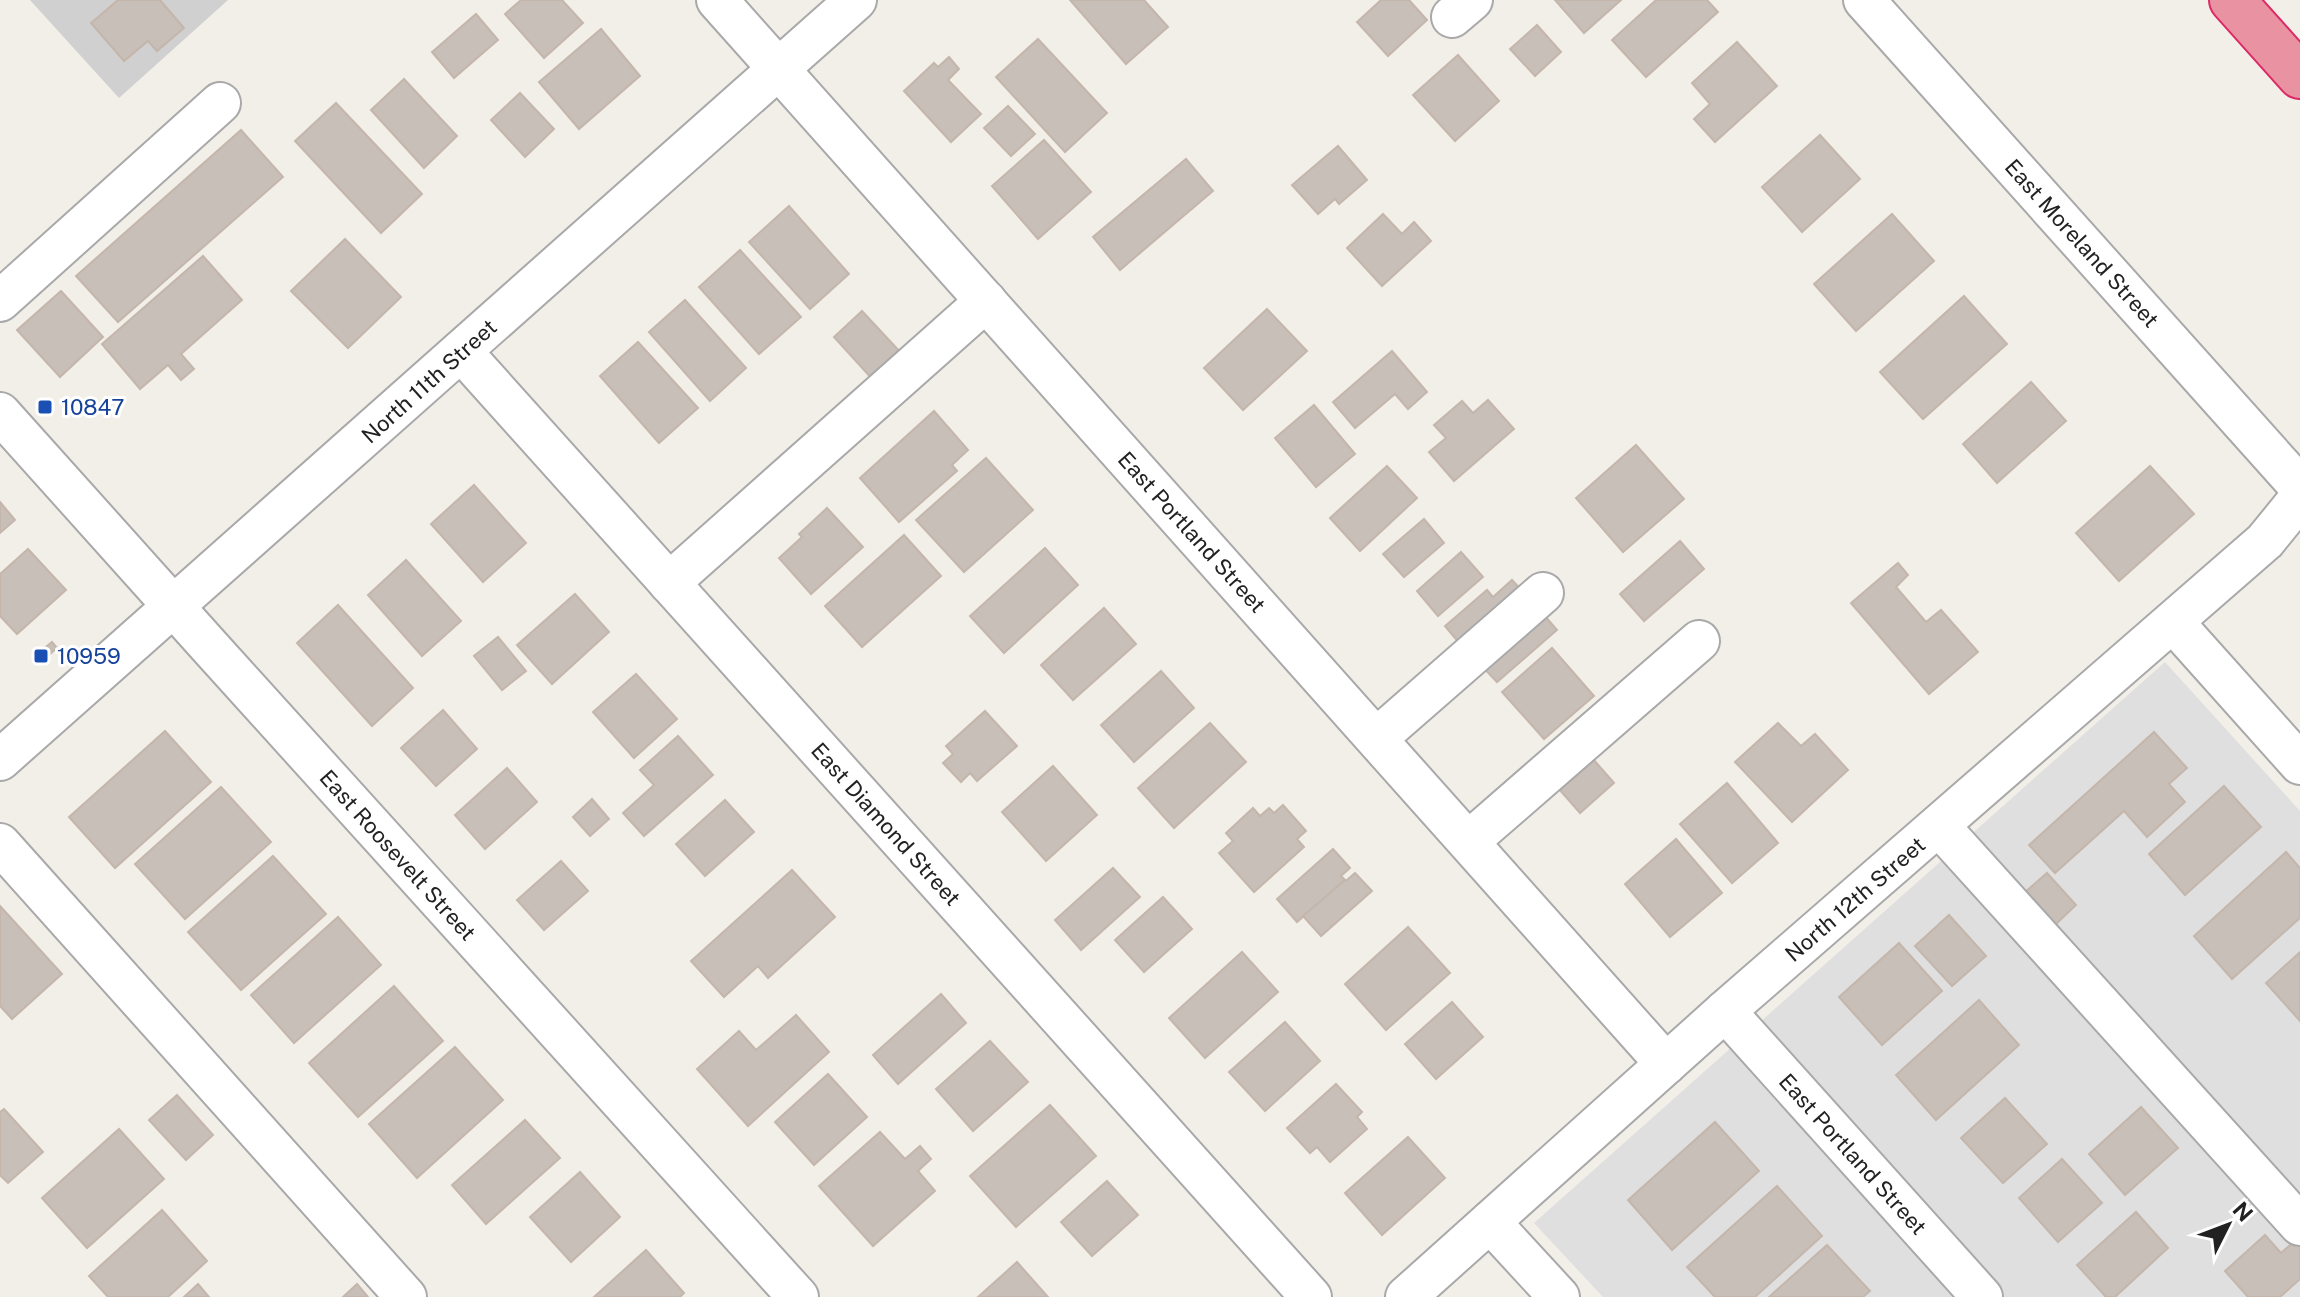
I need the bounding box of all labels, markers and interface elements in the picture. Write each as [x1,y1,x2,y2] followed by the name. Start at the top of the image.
[2000,154,2164,332] street label: East Moreland Street
[356,314,502,448] street label: North 11th Street
[61,394,125,420] place label: 10847
[36,398,54,416] marker: 10847
[1113,446,1271,618] street label: East Portland Street
[57,643,121,669] place label: 10959
[32,647,50,665] marker: 10959
[806,737,966,911] street label: East Diamond Street
[315,764,481,946] street label: East Roosevelt Street
[1780,831,1930,967] street label: North 12th Street
[1774,1068,1932,1240] street label: East Portland Street
[2188,1185,2268,1265] north arrow
[2227,1197,2258,1227] text: N

